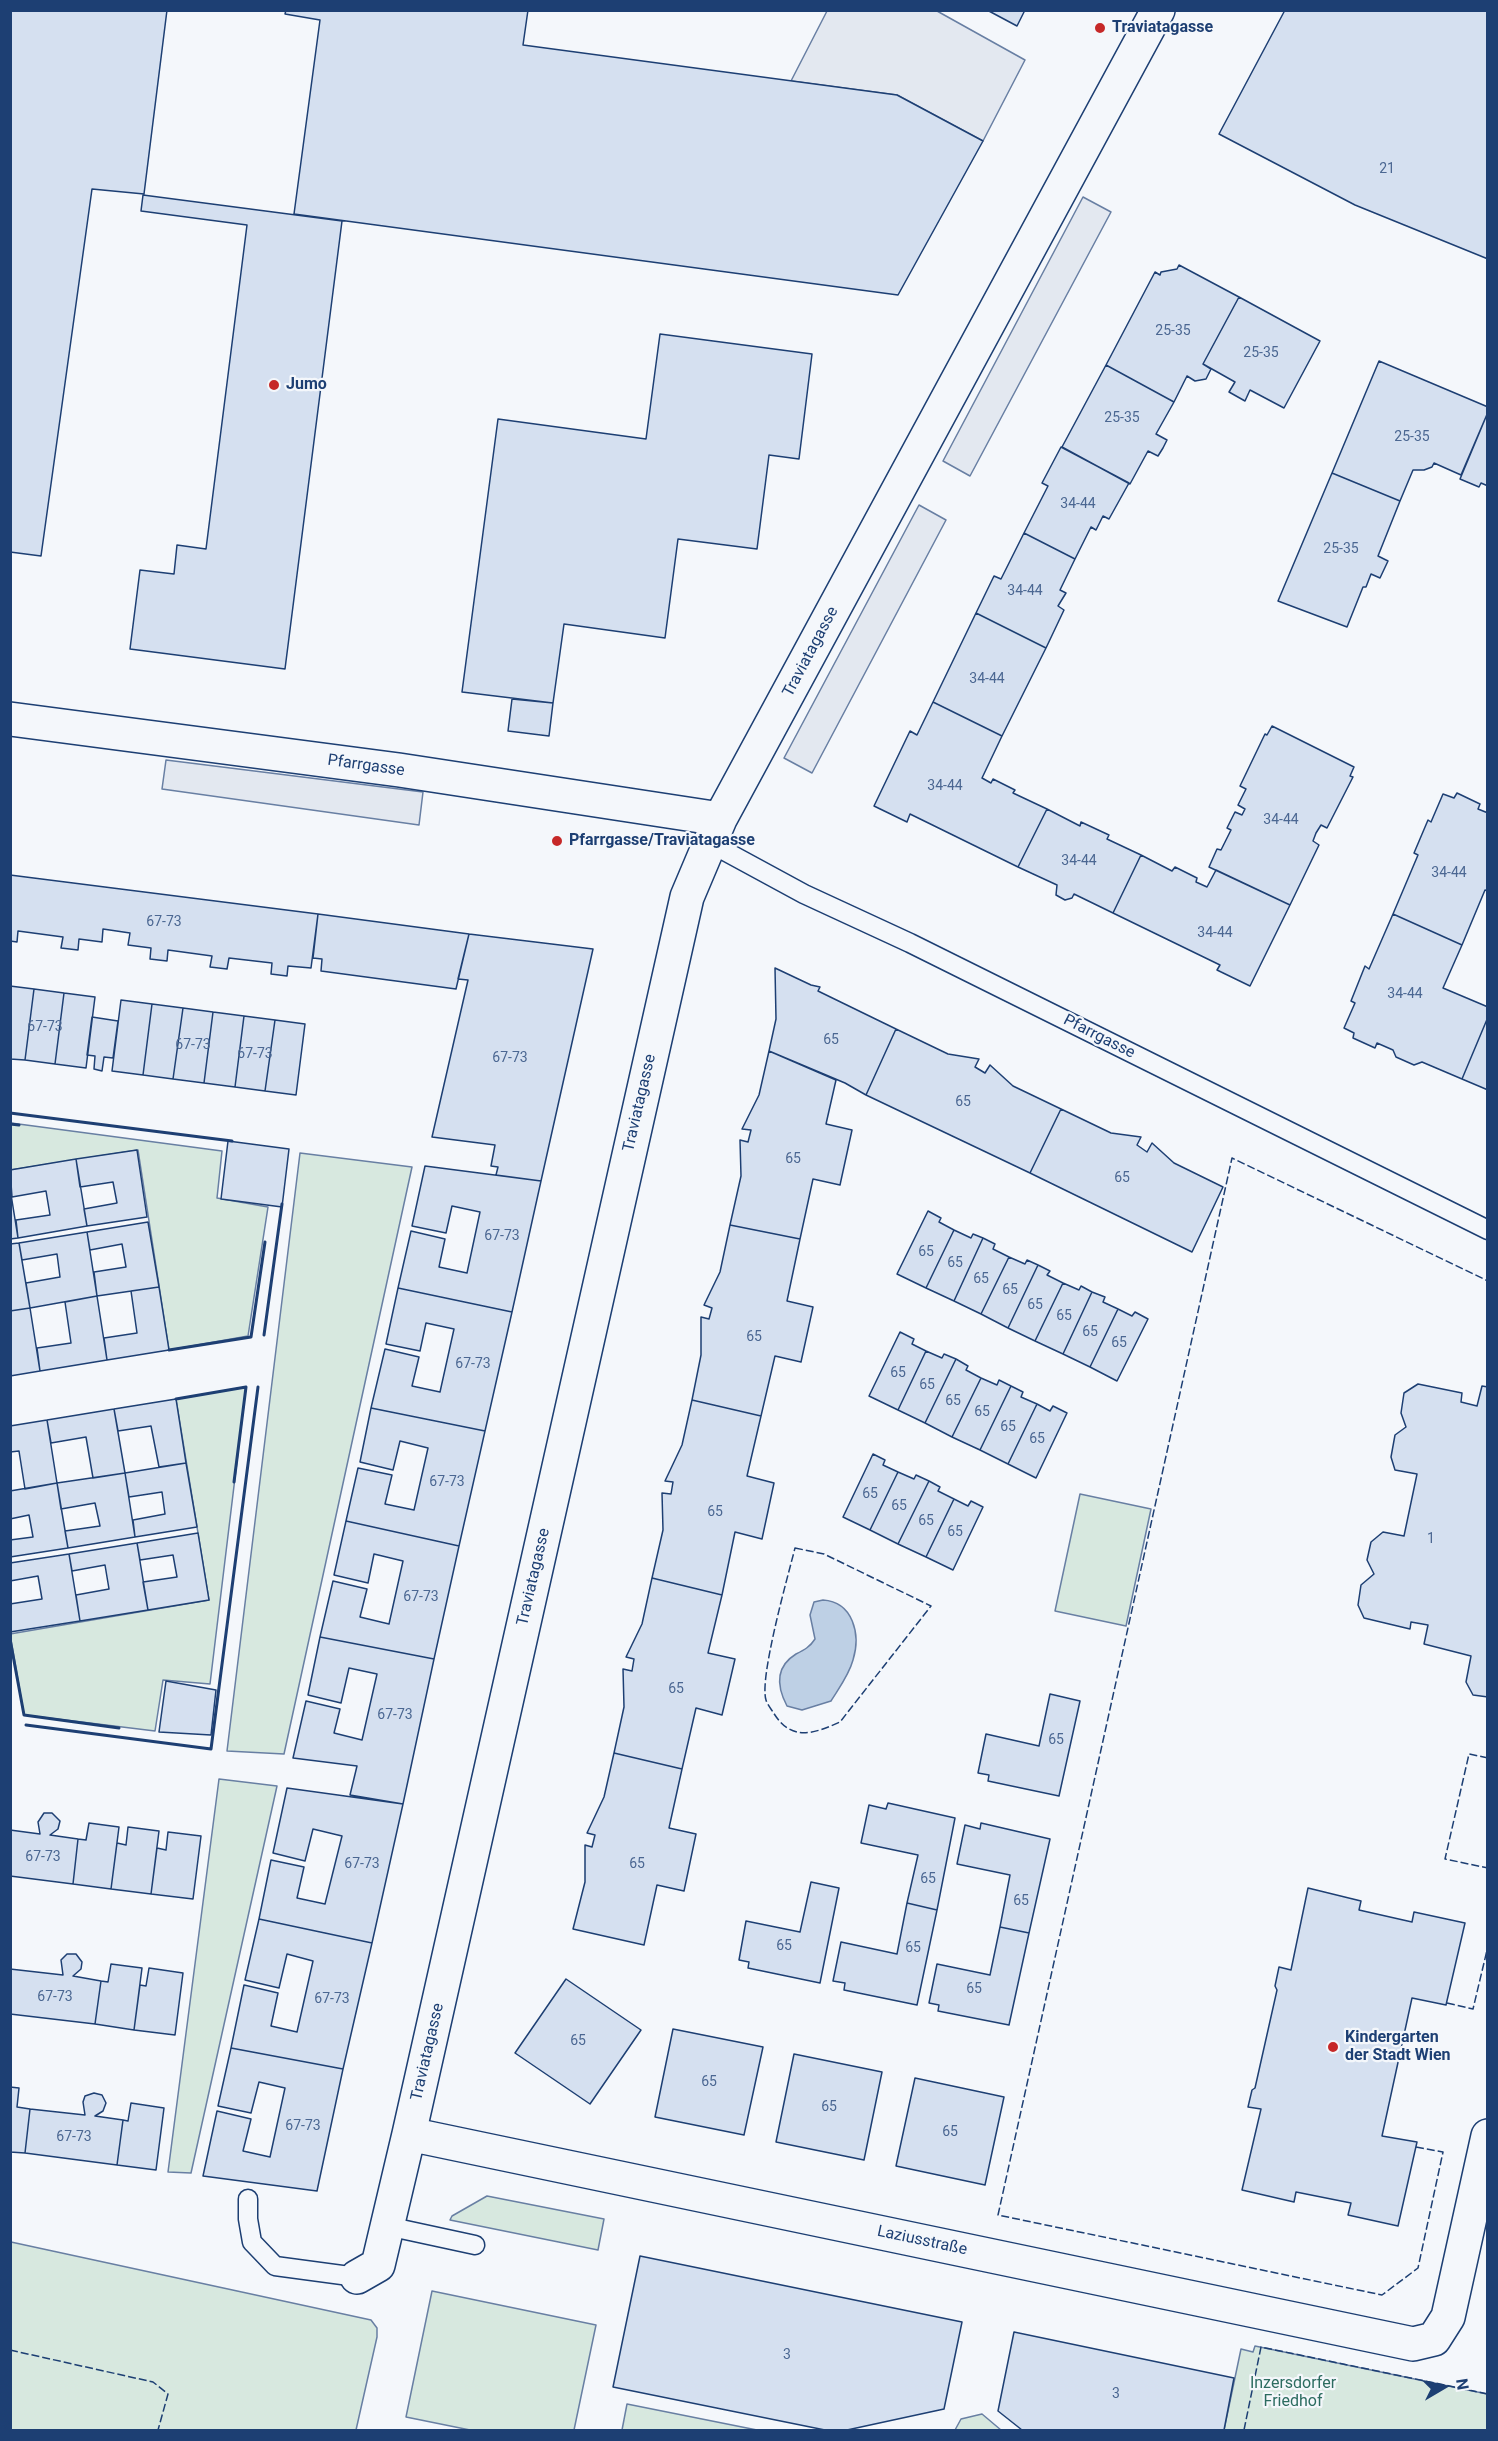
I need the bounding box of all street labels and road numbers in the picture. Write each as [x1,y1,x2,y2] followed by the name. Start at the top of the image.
[779,604,843,700] street label: Traviatagasse
[326,751,406,781] street label: Pfarrgasse
[1060,1011,1138,1063] street label: Pfarrgasse
[619,1052,661,1154] street label: Traviatagasse
[513,1526,555,1628] street label: Traviatagasse
[407,2001,449,2103] street label: Traviatagasse
[875,2222,969,2260] street label: Laziusstraße

